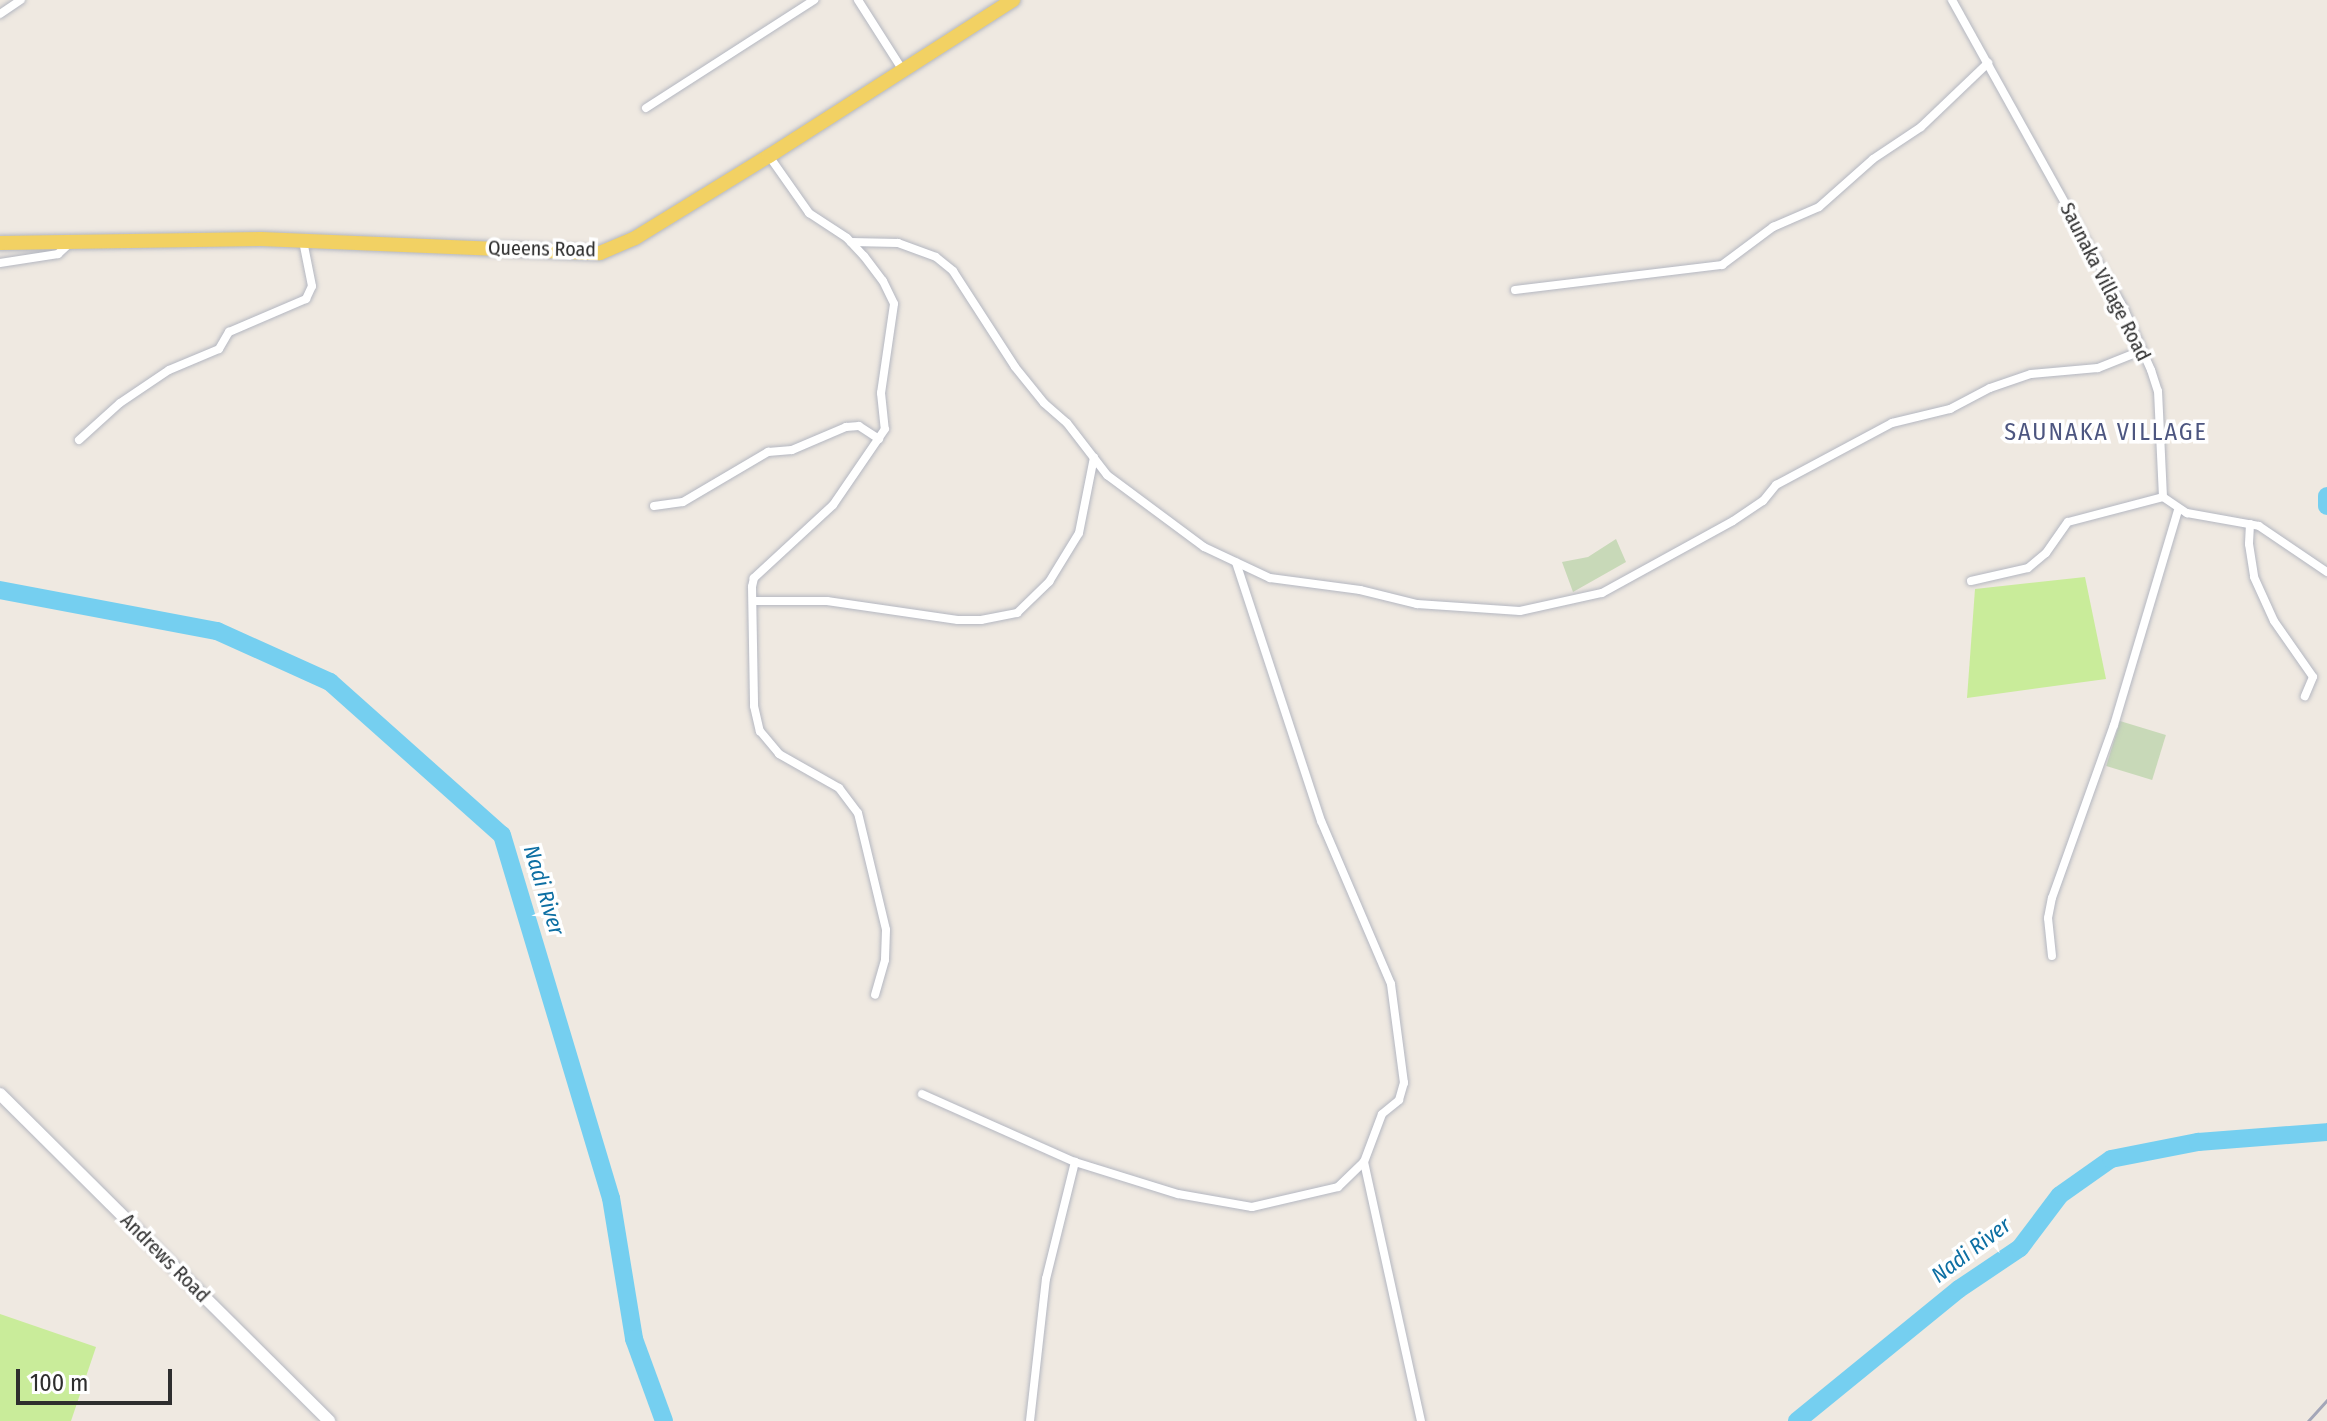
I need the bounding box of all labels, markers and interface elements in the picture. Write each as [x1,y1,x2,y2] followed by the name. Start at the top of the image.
[2055,199,2155,365] street label: Saunaka Village Road
[488,236,596,262] street label: Queens Road
[2004,419,2208,447] district label: SAUNAKA VILLAGE
[518,842,570,938] water label: Nadi River
[116,1209,214,1307] street label: Andrews Road
[1926,1212,2016,1288] water label: Nadi River
[20,1353,176,1403] scale bar
[30,1369,88,1397] text: 100 m

